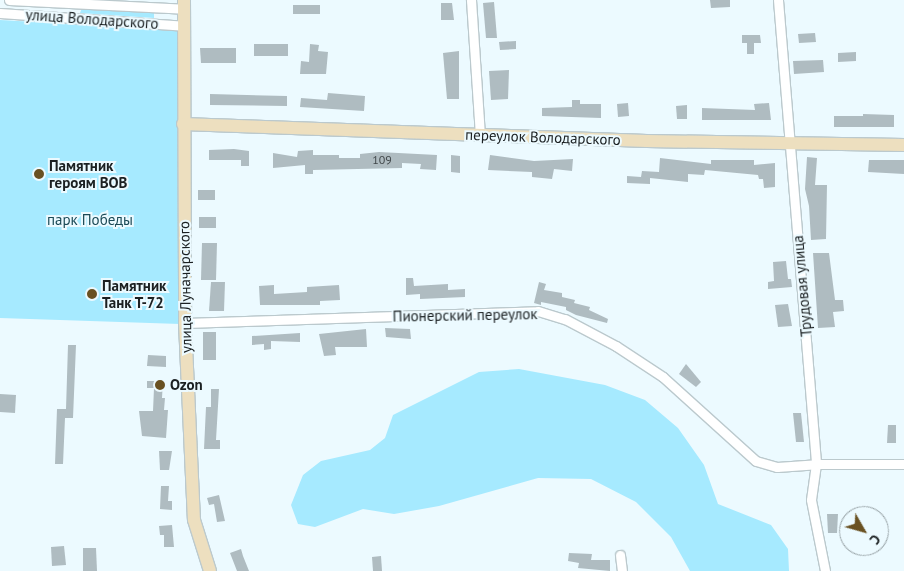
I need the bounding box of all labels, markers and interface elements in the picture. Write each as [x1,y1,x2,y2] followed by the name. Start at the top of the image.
[25,5,159,33] street label: улица Володарского
[465,125,621,149] street label: переулок Володарского
[372,153,392,167] house number: 109
[49,156,127,191] place label: Памятник героям ВОВ
[33,168,45,180] marker: Памятник героям ВОВ
[47,211,133,229] park label: парк Победы
[175,221,195,353] street label: улица Луначарского
[789,235,815,337] street label: Трудовая улица
[102,276,166,311] place label: Памятник Танк Т-72
[86,288,98,300] marker: Памятник Танк Т-72
[392,305,538,325] street label: Пионерский переулок
[170,376,203,394] place label: Ozon
[154,379,166,391] marker: Ozon
[839,506,889,556] north arrow
[866,531,885,548] text: С

